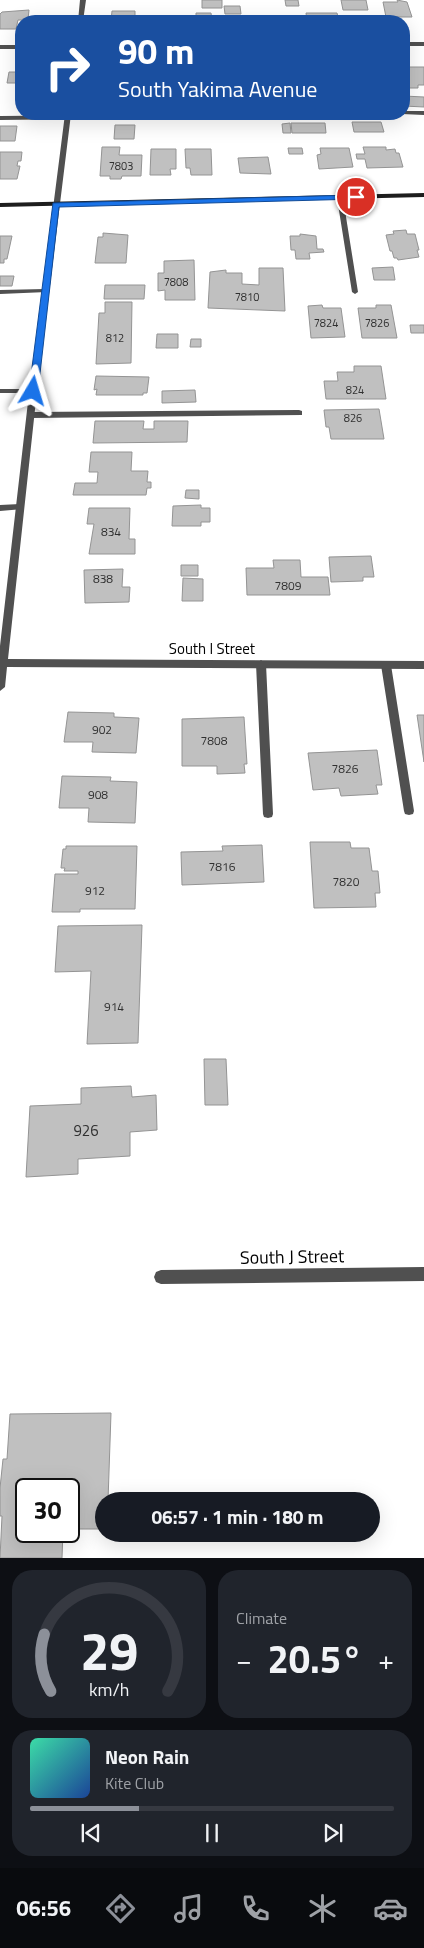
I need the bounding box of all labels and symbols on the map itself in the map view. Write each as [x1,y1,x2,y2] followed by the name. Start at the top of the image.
[109,158,133,174] house number: 7803
[335,176,377,218] pin
[164,274,188,290] house number: 7808
[235,289,259,305] house number: 7810
[314,315,338,331] house number: 7824
[365,315,389,331] house number: 7826
[106,330,124,346] house number: 812
[6,364,58,416] position arrow
[346,382,364,398] house number: 824
[344,410,362,426] house number: 826
[101,522,121,541] house number: 834
[93,569,113,588] house number: 838
[275,576,302,595] house number: 7809
[169,637,256,660] street label: South I Street
[92,720,112,739] house number: 902
[201,731,228,750] house number: 7808
[332,759,359,778] house number: 7826
[88,785,108,804] house number: 908
[209,857,236,876] house number: 7816
[333,872,360,891] house number: 7820
[85,881,105,900] house number: 912
[104,997,124,1016] house number: 914
[73,1119,99,1142] house number: 926
[240,1242,345,1271] street label: South J Street
[15,1478,80,1543] speed limit sign: 30

